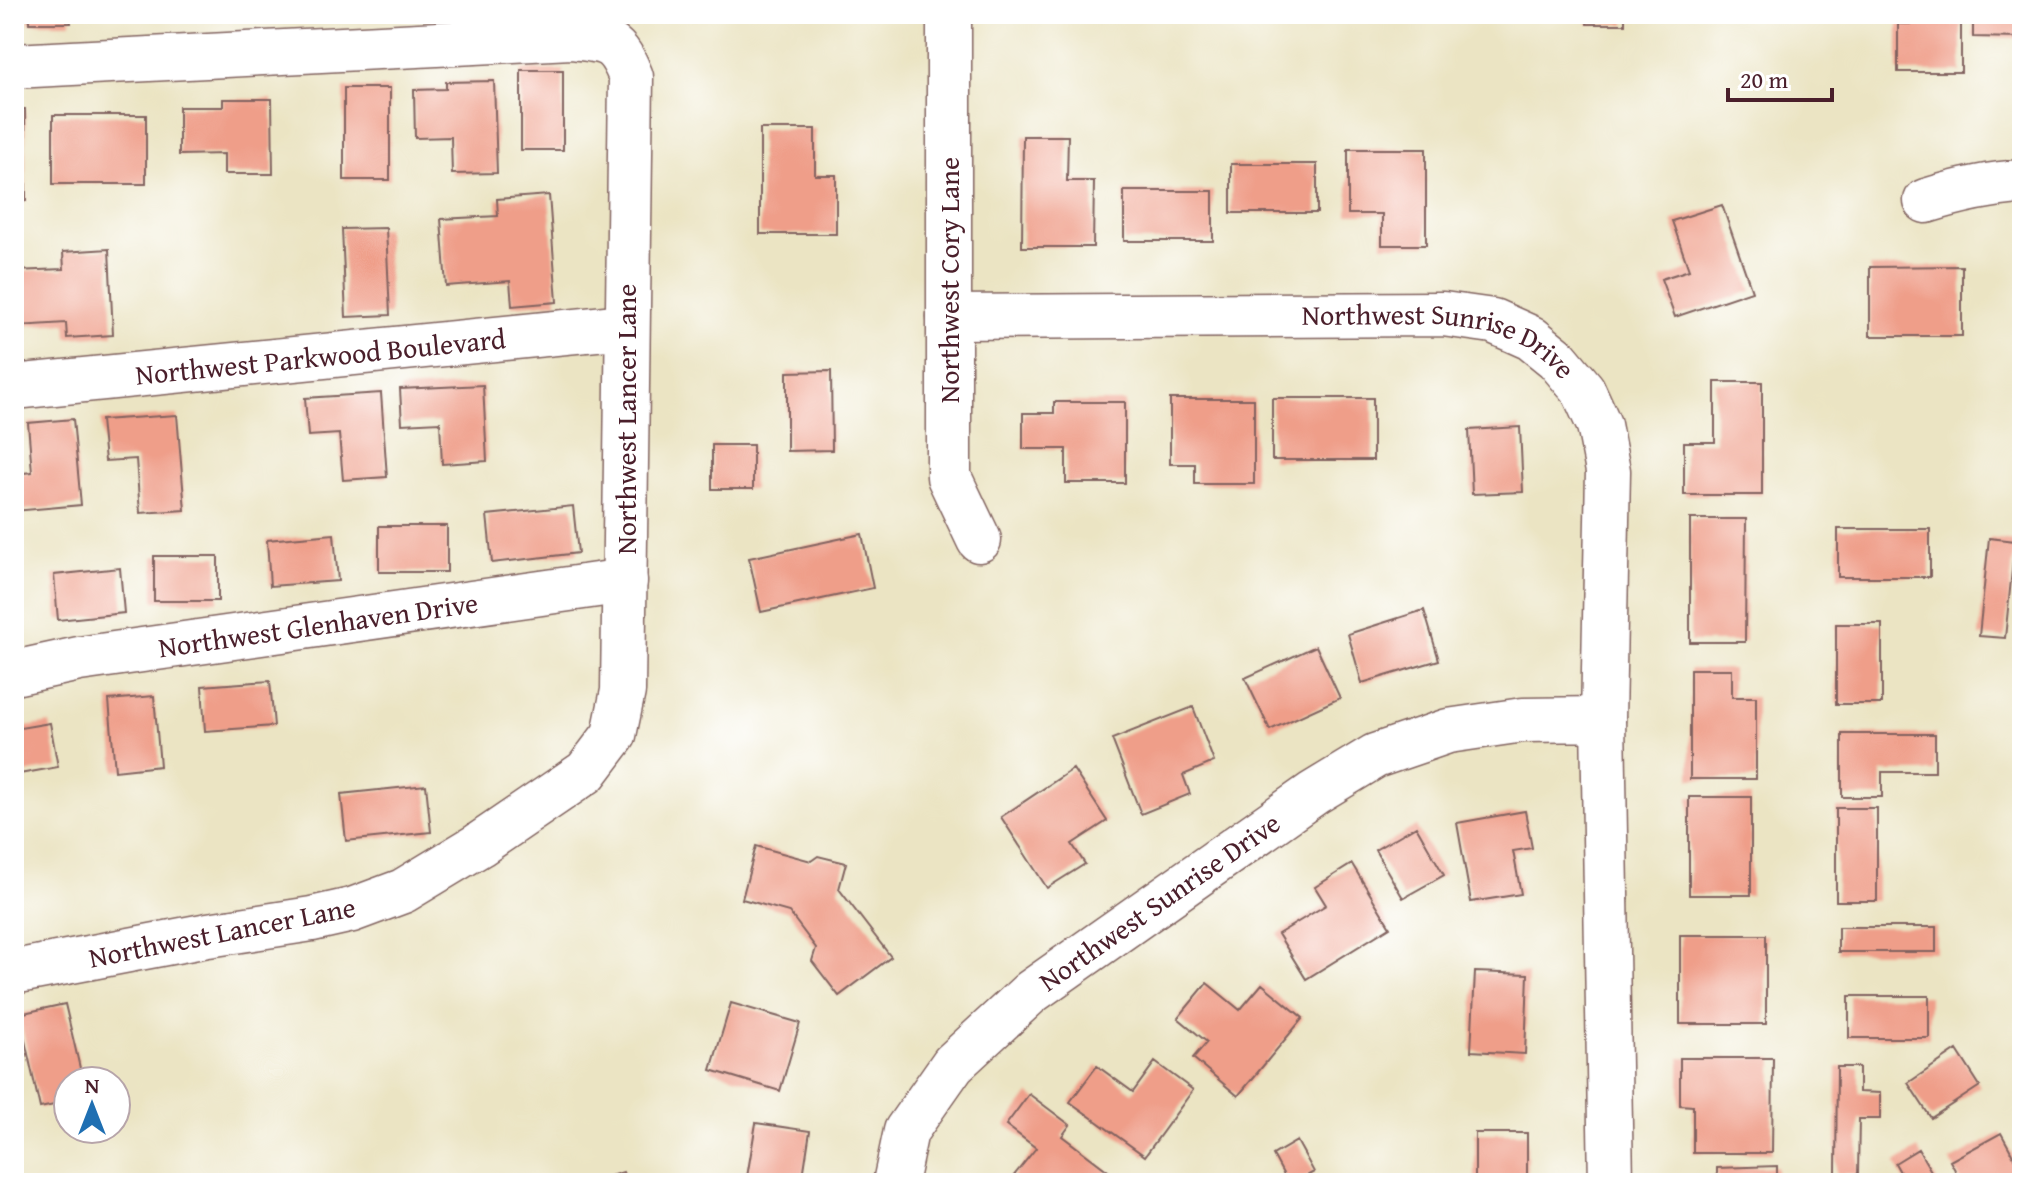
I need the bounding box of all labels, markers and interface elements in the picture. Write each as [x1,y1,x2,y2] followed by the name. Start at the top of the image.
[1728,52,1832,102] scale bar
[1740,62,1788,97] text: 20 m
[928,157,969,403] street label: Northwest Cory Lane
[605,284,646,554] street label: Northwest Lancer Lane
[1302,293,1586,387] street label: Northwest Sunrise Drive
[133,317,508,395] street label: Northwest Parkwood Boulevard
[156,581,481,667] street label: Northwest Glenhaven Drive
[1030,802,1288,1001] street label: Northwest Sunrise Drive
[85,886,359,977] street label: Northwest Lancer Lane
[52,1065,132,1145] north arrow
[85,1069,100,1101] text: N

